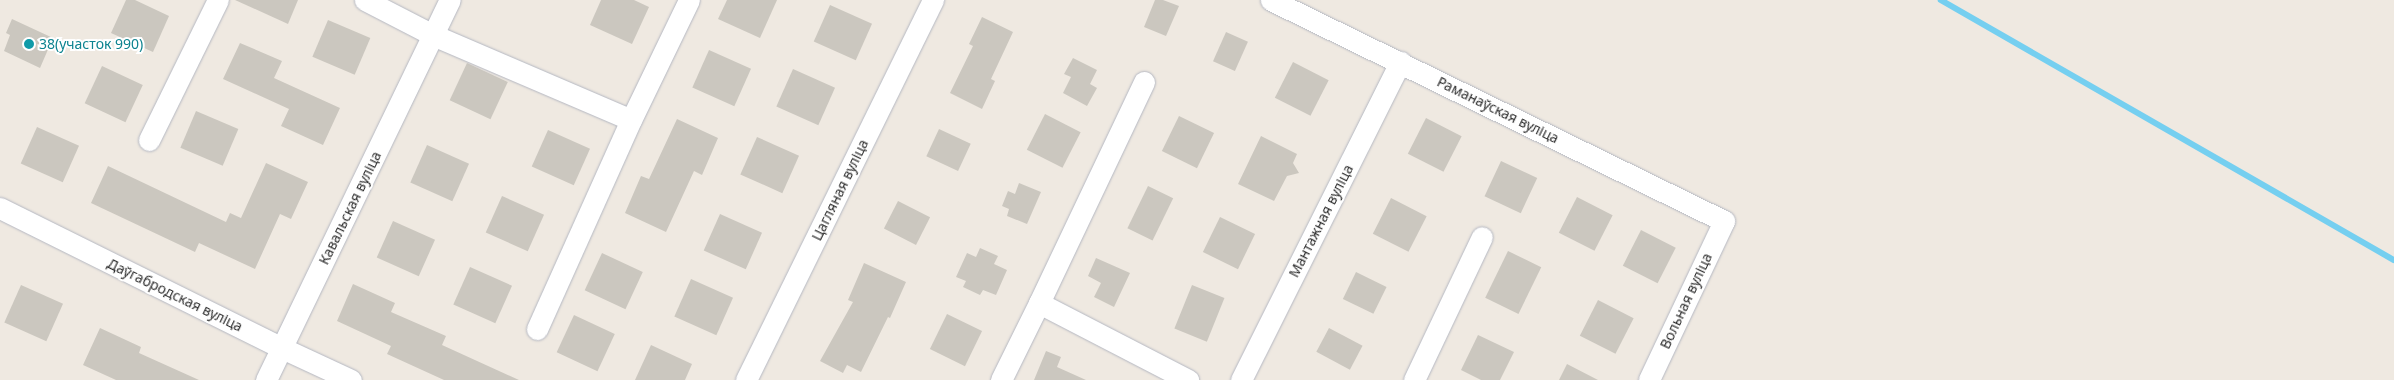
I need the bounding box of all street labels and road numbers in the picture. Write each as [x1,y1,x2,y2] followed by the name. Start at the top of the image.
[1434,73,1562,147] street label: Раманаўская вуліца
[808,137,872,243] street label: Цагляная вуліца
[315,149,385,267] street label: Кавальская вуліца
[1285,162,1357,280] street label: Мантажная вуліца
[1656,250,1716,352] street label: Вольная вуліца
[105,255,245,335] street label: Даўгабродская вуліца

